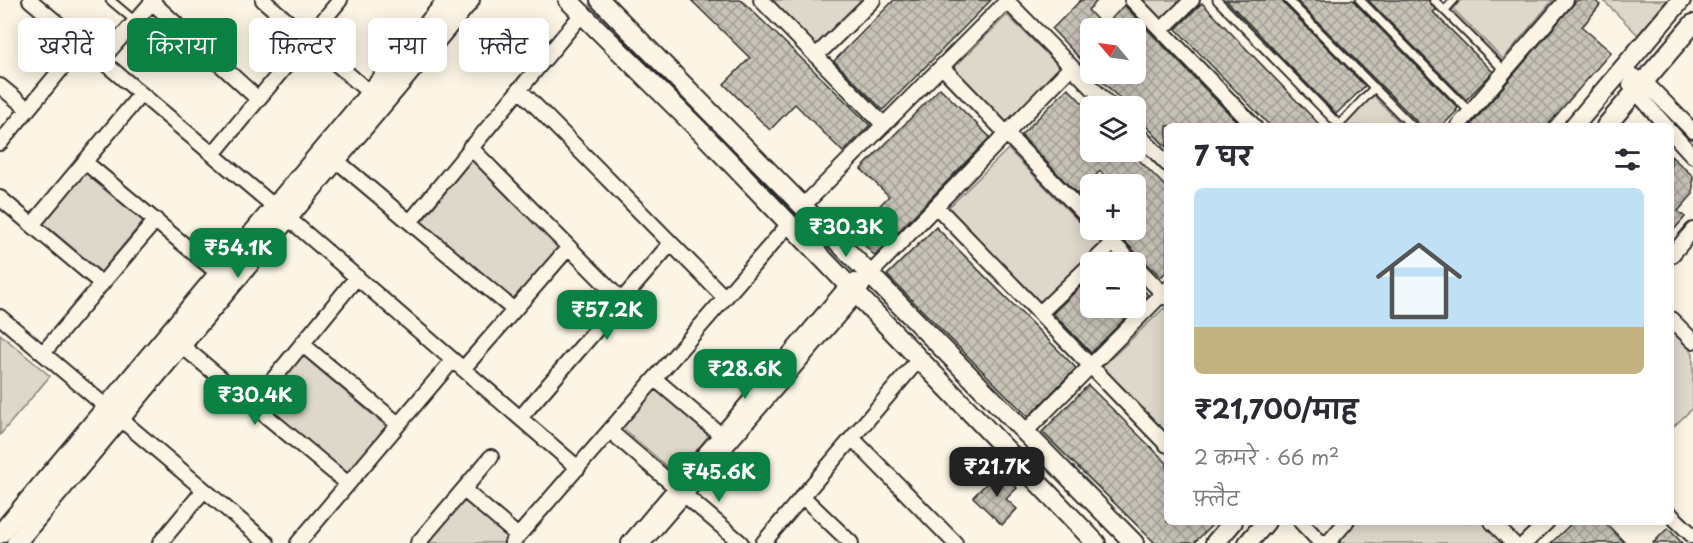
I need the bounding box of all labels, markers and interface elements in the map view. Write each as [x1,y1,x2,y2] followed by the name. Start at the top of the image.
[18,18,115,72] chip: खरीदें
[127,18,237,72] chip: किराया
[249,18,356,72] chip: फ़िल्टर
[368,18,447,72] chip: नया
[459,18,549,72] chip: फ़्लैट
[1080,18,1146,84] north arrow
[1080,18,1146,318] map controls
[1080,96,1146,162] button: layers
[1194,136,1252,175] text: 7 घर
[1611,143,1644,176] icon: filters
[1080,174,1146,240] button: +
[797,207,895,258] pin: ₹30.3K
[809,211,883,241] text: ₹30.3K
[1365,227,1473,335] icon: home
[189,228,287,279] pin: ₹54.1K
[204,232,272,262] text: ₹54.1K
[1080,252,1146,318] button: −
[558,290,656,341] pin: ₹57.2K
[571,294,643,324] text: ₹57.2K
[696,349,794,400] pin: ₹28.6K
[708,353,782,383] text: ₹28.6K
[206,375,304,426] pin: ₹30.4K
[218,379,292,409] text: ₹30.4K
[1194,389,1358,428] text: ₹21,700/माह
[1194,442,1339,472] text: 2 कमरे · 66 m²
[948,447,1046,498] pin: ₹21.7K
[963,451,1031,481] text: ₹21.7K
[670,452,768,503] pin: ₹45.6K
[682,456,756,486] text: ₹45.6K
[1194,483,1240,513] text: फ़्लैट

